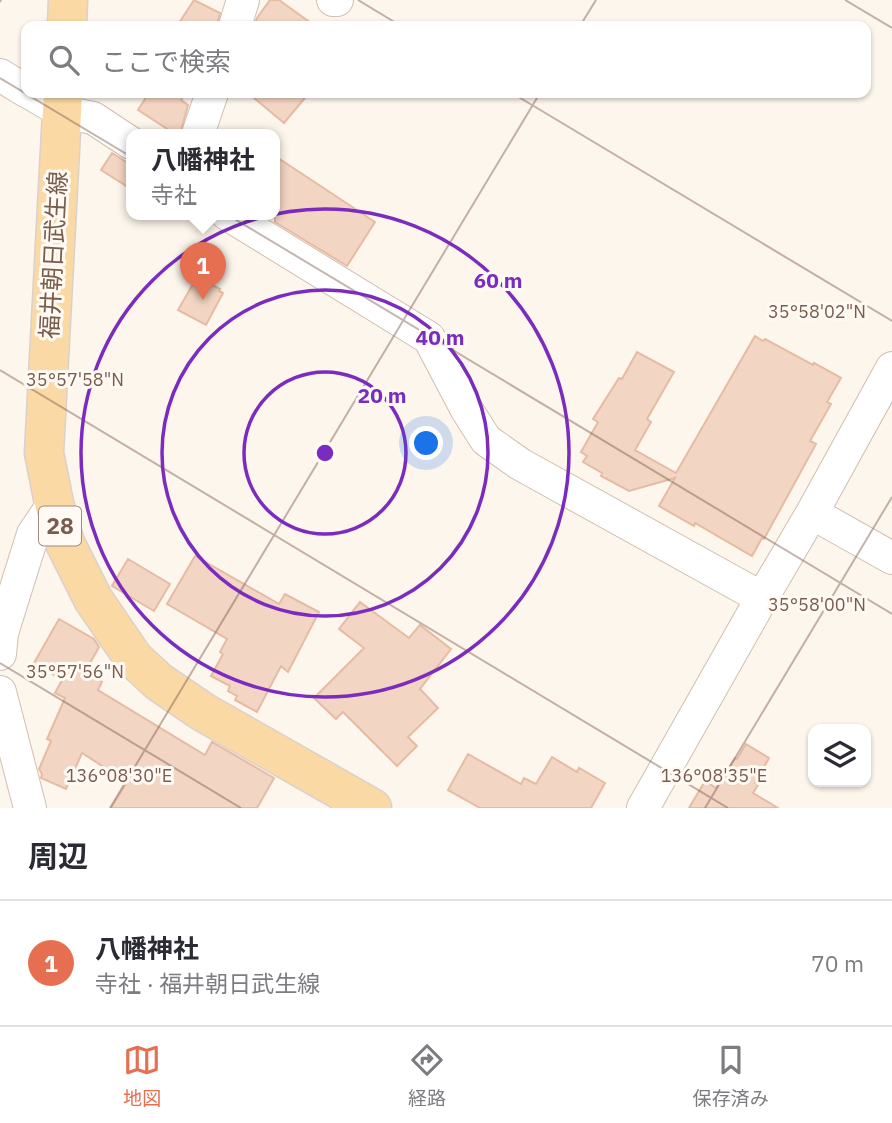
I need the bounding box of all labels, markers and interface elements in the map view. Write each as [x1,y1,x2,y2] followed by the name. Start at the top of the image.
[21,21,871,98] search box
[45,41,83,79] icon: search
[101,44,231,78] text: ここで検索
[126,129,280,220] popup
[151,142,255,176] text: 八幡神社
[33,170,73,340] street label: 福井朝日武生線
[151,179,197,209] text: 寺社
[180,242,226,300] pin: 1
[474,266,522,294] text: 60 m
[768,300,866,323] text: 35°58'02"N
[416,323,464,351] text: 40 m
[26,368,124,391] text: 35°57'58"N
[358,381,406,409] text: 20 m
[409,426,443,460] your location
[313,441,337,465] centre of rings
[39,506,81,546] road number: 28
[768,593,866,616] text: 35°58'00"N
[26,660,124,683] text: 35°57'56"N
[808,724,871,787] map controls
[808,724,871,787] button: layers
[66,764,172,787] text: 136°08'30"E
[661,764,767,787] text: 136°08'35"E
[28,836,88,875] text: 周辺
[95,931,199,965] text: 八幡神社
[44,948,58,978] text: 1
[811,948,864,978] text: 70 m
[95,968,320,998] text: 寺社 · 福井朝日武生線
[123,1041,161,1110] tab: 地図
[408,1041,446,1110] tab: 経路
[693,1041,769,1110] tab: 保存済み

